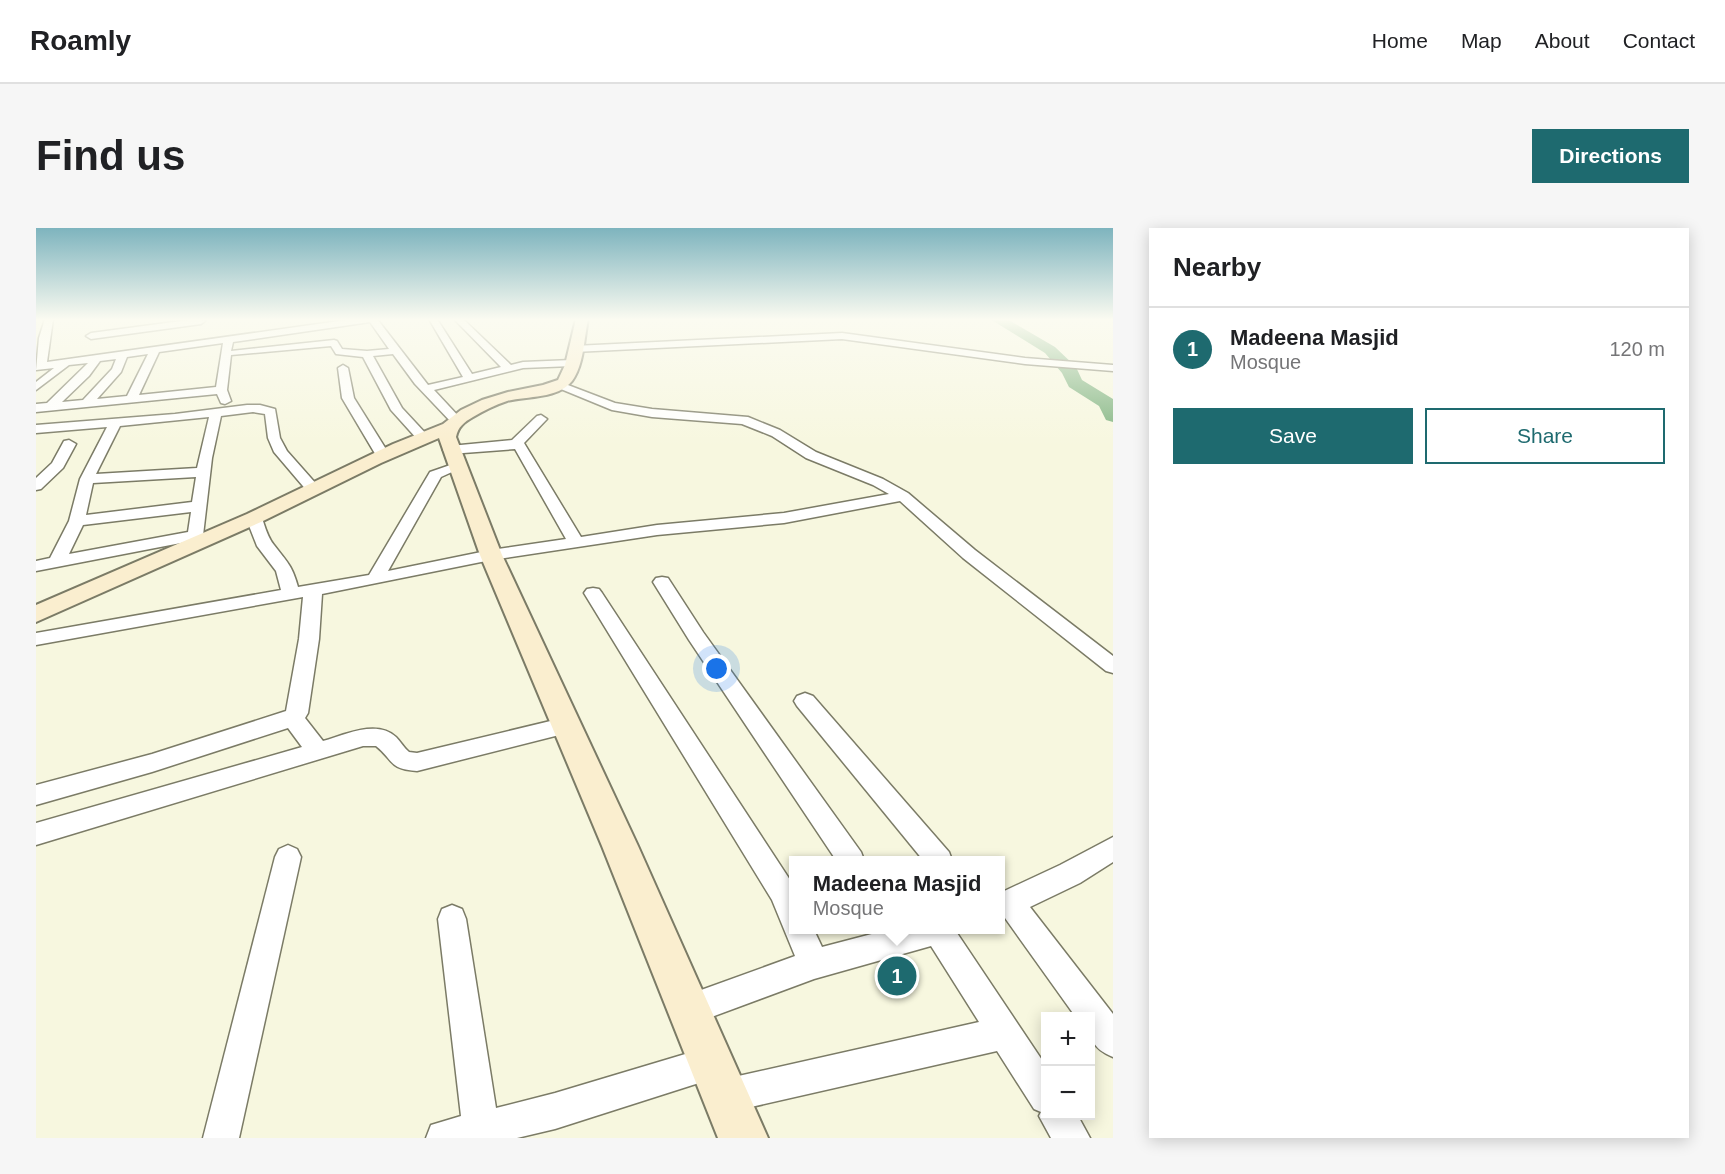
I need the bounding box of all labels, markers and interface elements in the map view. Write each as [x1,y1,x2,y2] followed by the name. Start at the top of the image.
[30,25,131,56] text: Roamly
[1372,29,1428,52] text: Home
[1461,29,1502,52] text: Map
[1535,29,1590,52] text: About
[1623,29,1695,52] text: Contact
[1532,129,1689,183] button: Directions
[36,132,185,179] text: Find us
[1173,252,1261,282] text: Nearby
[1230,325,1399,350] text: Madeena Masjid
[1187,338,1198,360] text: 1
[1609,338,1665,360] text: 120 m
[1230,351,1301,373] text: Mosque
[1173,408,1413,464] button: Save
[1425,408,1665,464] button: Share
[702,654,731,683] your location
[789,856,1005,934] popup
[813,871,981,896] text: Madeena Masjid
[813,897,884,919] text: Mosque
[878,954,916,999] pin: 1
[1041,1012,1095,1120] map controls
[1041,1012,1095,1066] button: +
[1041,1066,1095,1120] button: −

